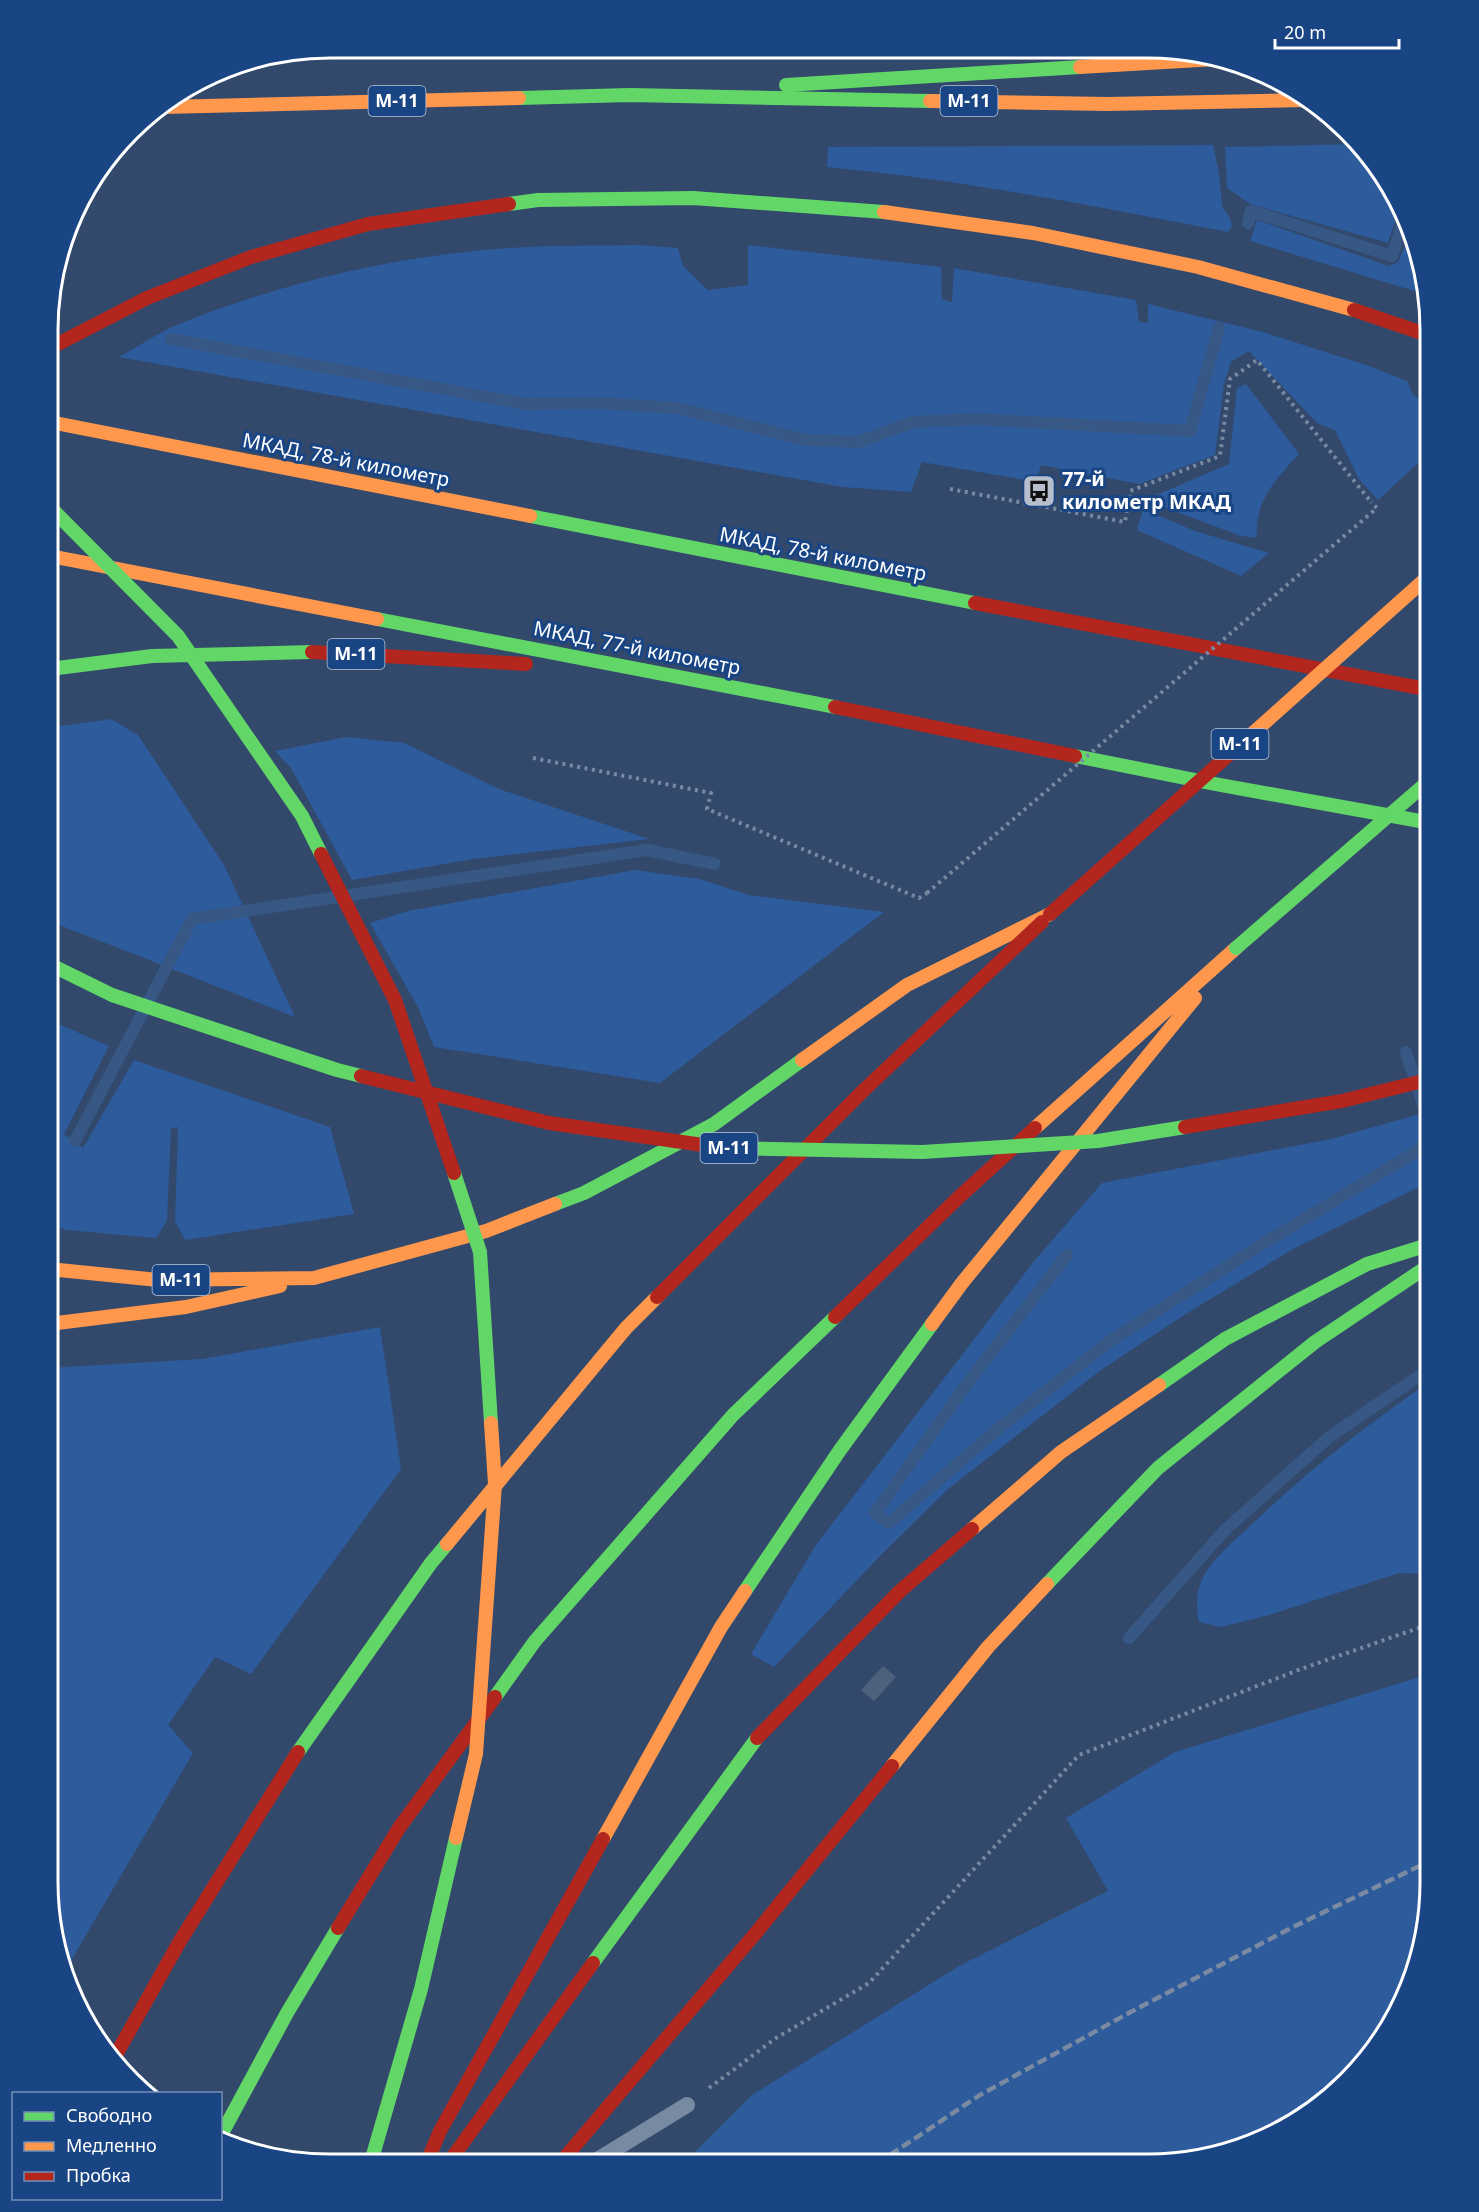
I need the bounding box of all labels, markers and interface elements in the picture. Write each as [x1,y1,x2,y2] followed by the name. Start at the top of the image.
[1275,12,1400,50] scale bar
[1284,20,1326,44] text: 20 m
[368,86,426,116] road number: М-11
[940,86,998,116] road number: М-11
[240,426,452,493] street label: МКАД, 78-й километр
[1062,465,1231,515] place label: 77-й километр МКАД
[1021,473,1057,509] bus stop icon: 77-й километр МКАД
[717,520,929,587] street label: МКАД, 78-й километр
[531,614,743,681] street label: МКАД, 77-й километр
[328,639,385,669] road number: М-11
[1212,729,1268,759] road number: М-11
[700,1133,758,1163] road number: М-11
[152,1265,210,1295] road number: М-11
[12,2092,222,2200] legend
[66,2103,152,2127] text: Свободно
[66,2133,157,2157] text: Медленно
[66,2163,131,2187] text: Пробка

